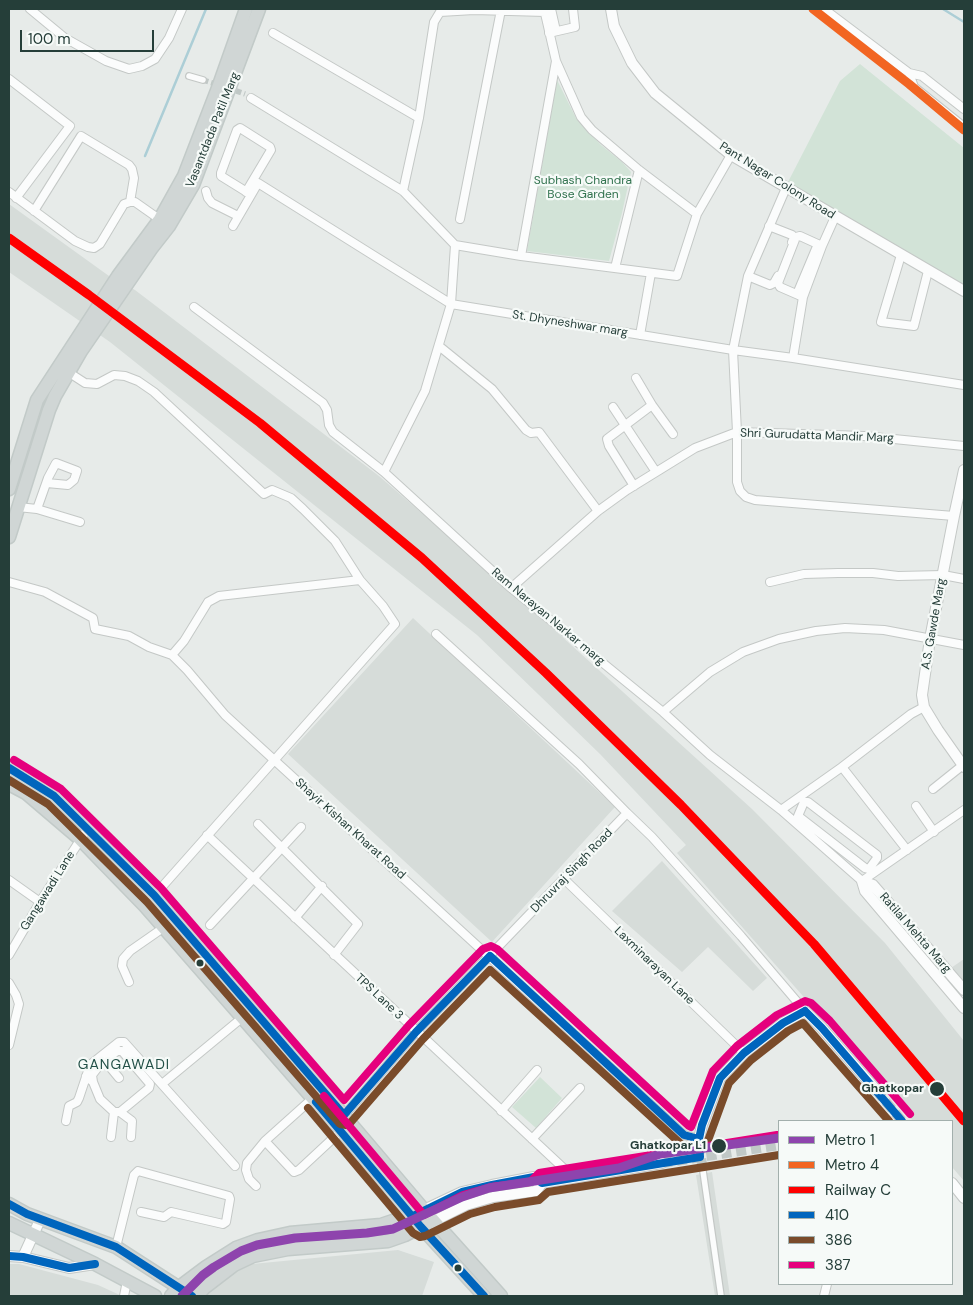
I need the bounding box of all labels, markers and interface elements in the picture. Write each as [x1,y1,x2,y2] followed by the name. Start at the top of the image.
[22,20,156,52] scale bar
[28,29,71,49] text: 100 m
[183,70,243,190] street label: Vasantdada Patil Marg
[716,139,838,223] street label: Pant Nagar Colony Road
[534,174,632,202] park label: Subhash Chandra Bose Garden
[511,308,629,340] street label: St. Dhyneshwar marg
[740,426,894,446] street label: Shri Gurudatta Mandir Marg
[488,565,608,669] street label: Ram Narayan Narkar marg
[919,577,949,671] street label: A.S. Gawde Marg
[292,776,408,882] street label: Shayir Kishan Kharat Road
[528,826,616,916] street label: Dhruvraj Singh Road
[18,848,78,934] street label: Gangawadi Lane
[876,890,954,976] street label: Ratilal Mehta Marg
[611,924,697,1008] street label: Laxminarayan Lane
[195,958,205,968] unlabelled marker
[352,971,406,1023] street label: TPS Lane 3
[77,1057,171,1073] district label: GANGAWADI
[928,1080,946,1098] marker: Ghatkopar
[862,1082,924,1096] place label: Ghatkopar
[778,1120,953,1285] legend
[825,1130,875,1150] text: Metro 1
[710,1137,728,1155] marker: Ghatkopar L1
[630,1139,706,1153] place label: Ghatkopar L1
[825,1155,879,1175] text: Metro 4
[825,1180,891,1200] text: Railway C
[825,1205,849,1225] text: 410
[825,1230,852,1250] text: 386
[825,1255,851,1275] text: 387
[453,1263,463,1273] unlabelled marker

